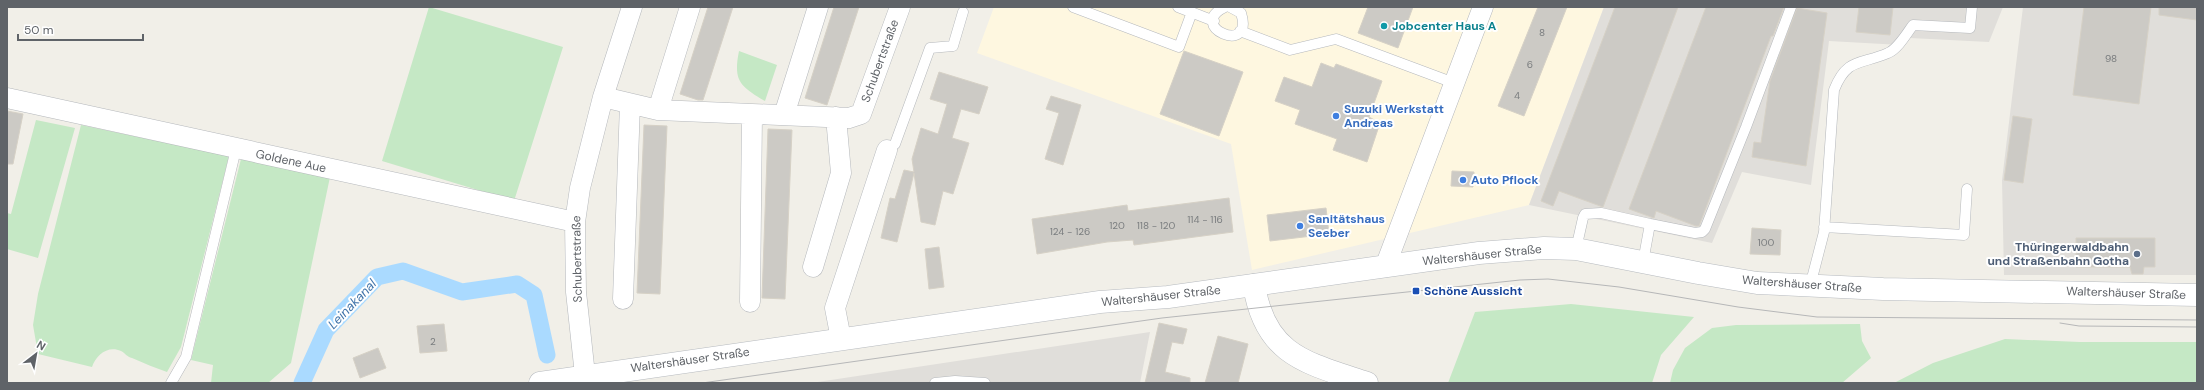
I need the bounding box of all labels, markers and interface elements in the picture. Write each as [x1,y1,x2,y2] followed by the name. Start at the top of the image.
[18,16,143,42] scale bar
[858,17,902,105] street label: Schubertstraße
[1392,18,1497,34] place label: Jobcenter Haus A
[1379,21,1389,31] marker: Jobcenter Haus A
[24,22,53,38] text: 50 m
[1539,26,1545,39] house number: 8
[2105,52,2117,65] house number: 98
[1527,58,1533,71] house number: 6
[1514,89,1520,102] house number: 4
[1344,101,1444,131] place label: Suzuki Werkstatt Andreas
[1331,111,1341,121] marker: Suzuki Werkstatt Andreas
[254,146,328,176] street label: Goldene Aue
[1471,172,1539,188] place label: Auto Pflock
[1458,175,1468,185] marker: Auto Pflock
[1308,211,1385,241] place label: Sanitätshaus Seeber
[1187,213,1223,226] house number: 114 - 116
[568,215,586,303] street label: Schubertstraße
[1109,219,1125,232] house number: 120
[1137,219,1175,232] house number: 118 - 120
[1295,221,1305,231] marker: Sanitätshaus Seeber
[1050,225,1090,238] house number: 124 - 126
[1758,236,1775,249] house number: 100
[1987,239,2129,269] place label: Thüringerwaldbahn und Straßenbahn Gotha
[1421,241,1543,269] street label: Waltershäuser Straße
[2132,249,2142,259] marker: Thüringerwaldbahn und Straßenbahn Gotha
[1742,272,1863,296] street label: Waltershäuser Straße
[324,275,381,333] water label: Leinakanal
[1100,282,1222,310] street label: Waltershäuser Straße
[1424,283,1522,299] place label: Schöne Aussicht
[2066,283,2186,303] street label: Waltershäuser Straße
[1411,286,1421,296] marker: Schöne Aussicht
[16,334,56,374] north arrow
[430,335,436,348] house number: 2
[34,337,48,353] text: N
[629,344,751,376] street label: Waltershäuser Straße

